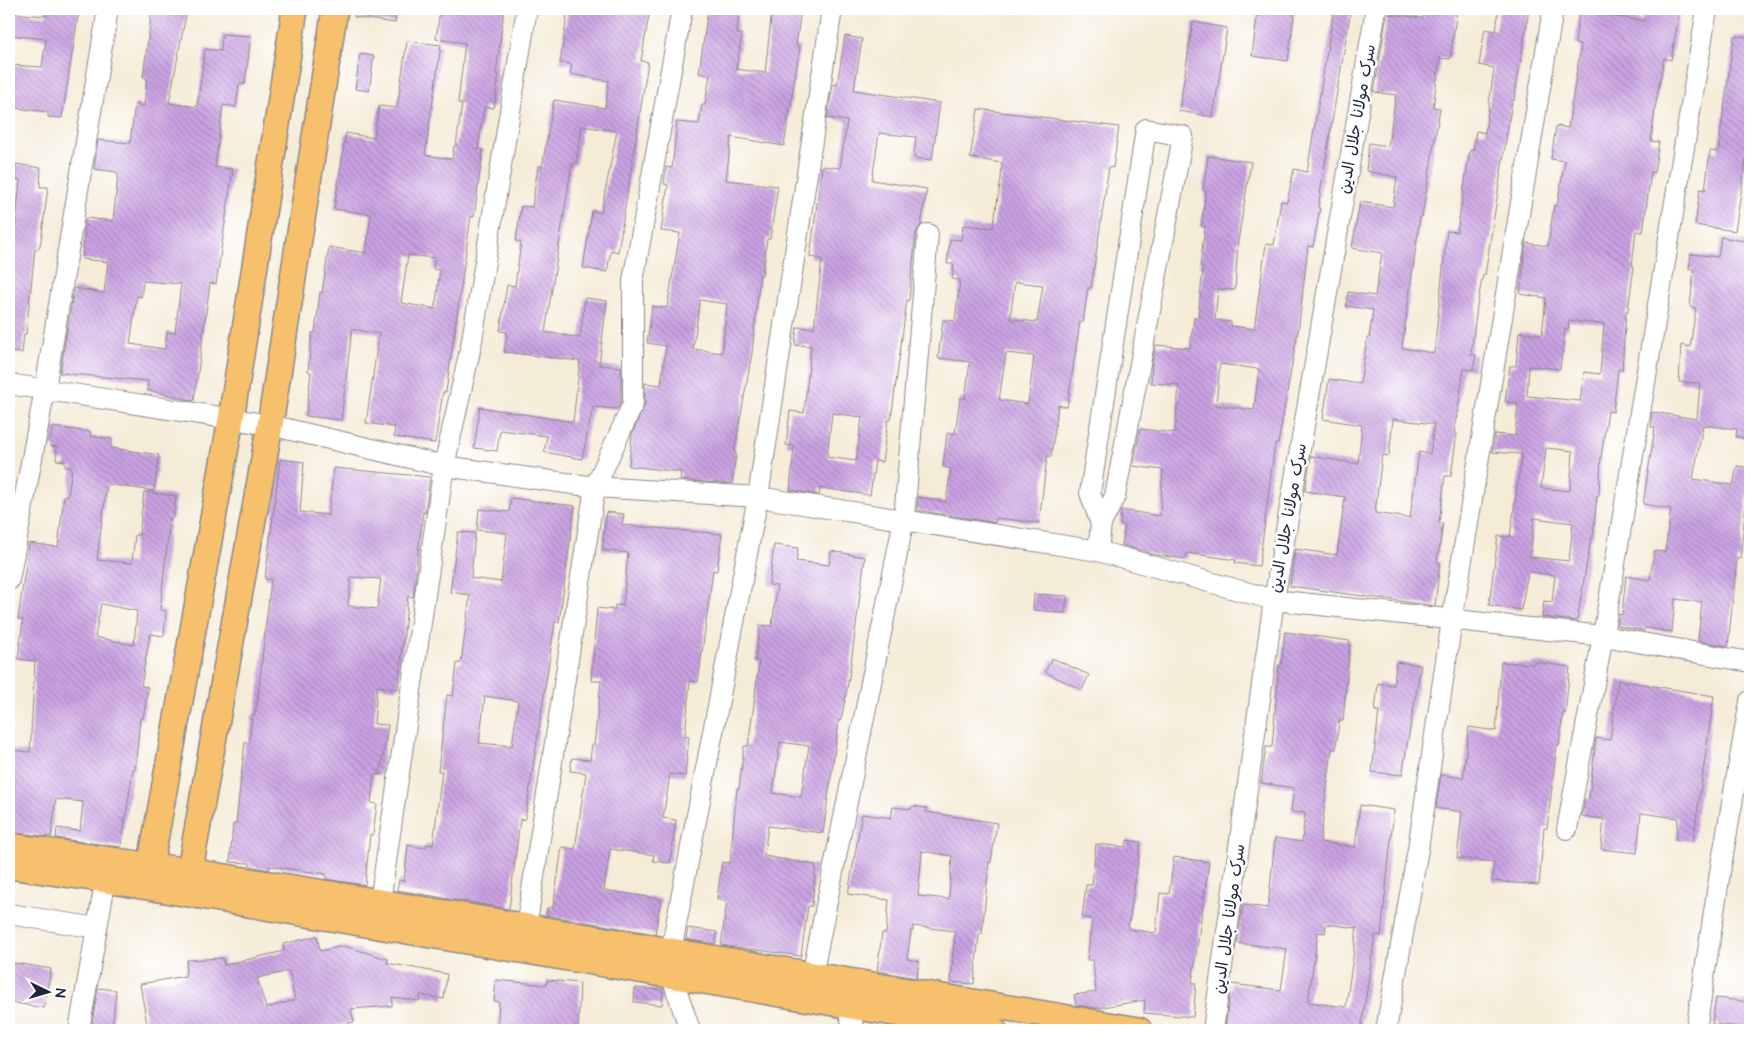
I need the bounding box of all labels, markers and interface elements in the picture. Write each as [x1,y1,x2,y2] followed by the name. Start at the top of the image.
[1333,43,1381,195] street label: سرک مولانا جلال الدین
[1264,442,1312,594] street label: سرک مولانا جلال الدین
[1208,843,1250,995] street label: سرک مولانا جلال الدین
[22,966,72,1016] north arrow
[50,988,70,999] text: N

